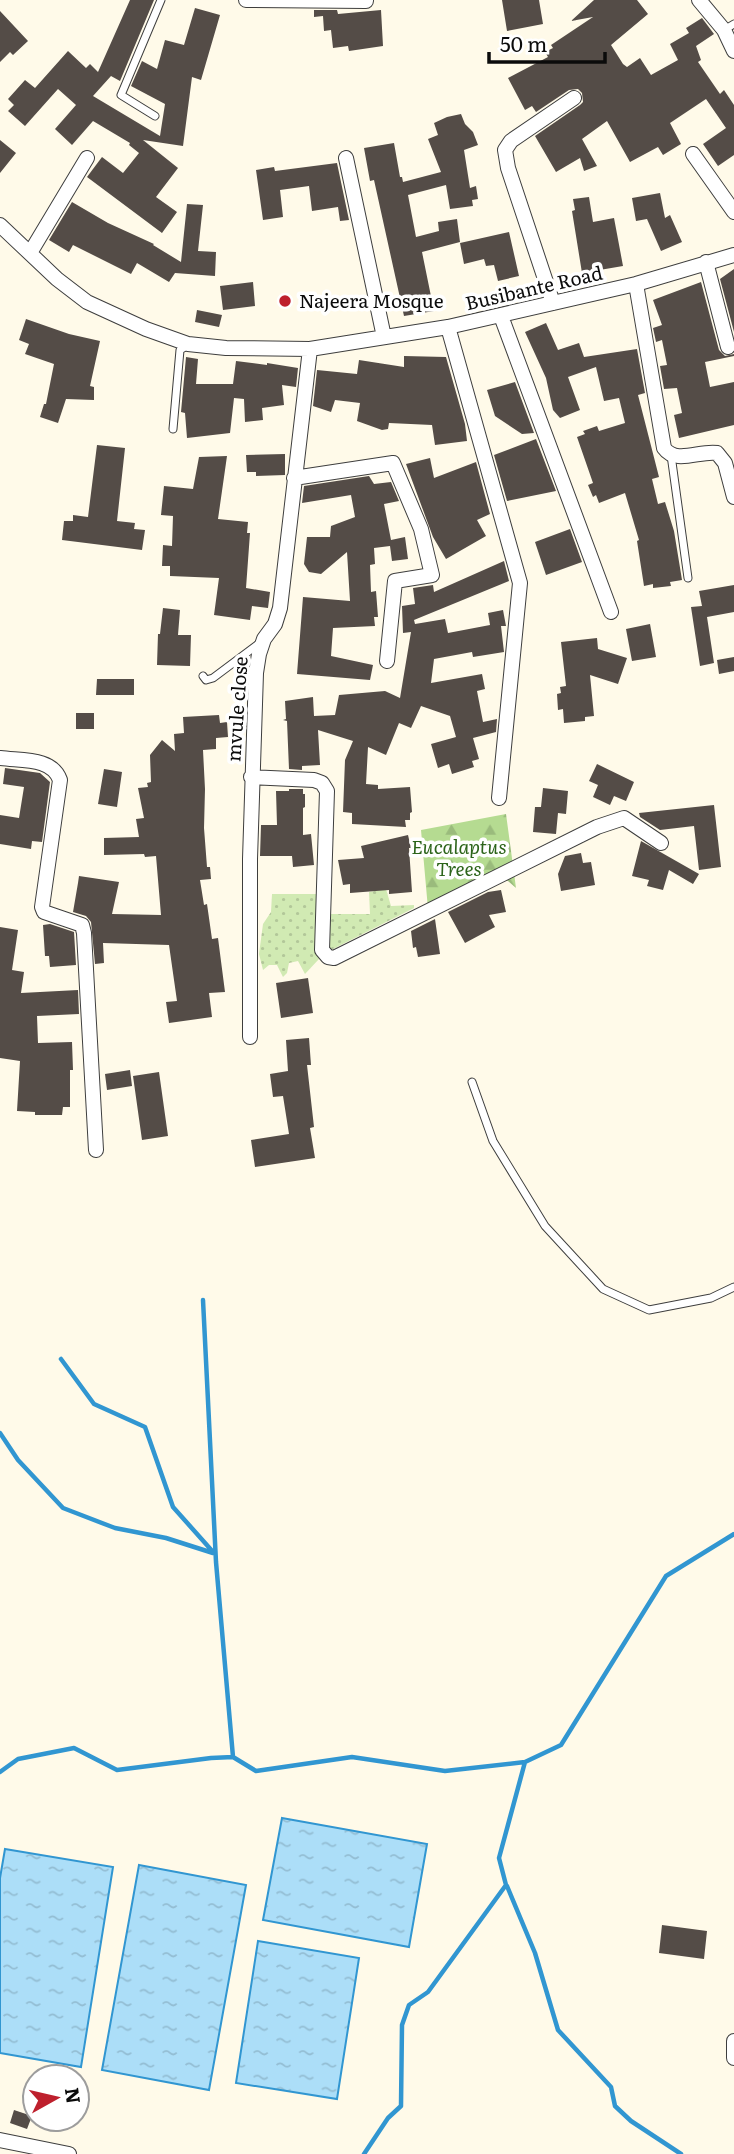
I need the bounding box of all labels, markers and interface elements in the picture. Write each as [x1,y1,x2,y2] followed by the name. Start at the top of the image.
[489,21,604,65] scale bar
[500,27,547,58] text: 50 m
[462,258,606,316] street label: Busibante Road
[299,286,444,314] place label: Najeera Mosque
[277,293,293,309] marker: Najeera Mosque
[218,655,254,763] street label: mvule close
[411,832,507,882] park label: Eucalaptus Trees
[21,2063,91,2133] north arrow
[59,2086,89,2105] text: N

